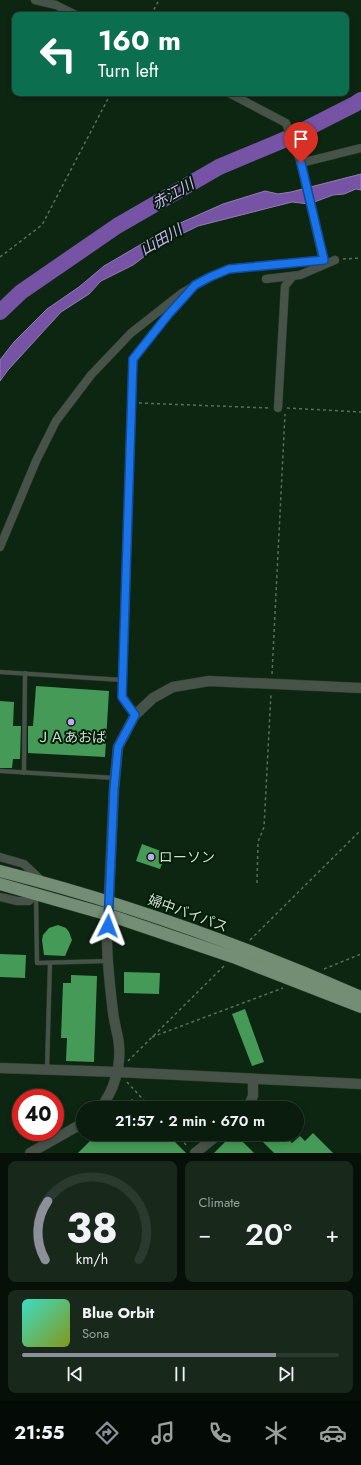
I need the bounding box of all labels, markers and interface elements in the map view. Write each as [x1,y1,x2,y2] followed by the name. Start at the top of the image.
[98,20,181,61] text: 160 m
[32,28,84,80] icon: left
[98,58,158,84] text: Turn left
[284,122,318,163] pin
[290,128,312,150] icon: arrive
[148,172,200,215] water label: 赤江川
[136,218,188,261] water label: 山田川
[66,717,76,727] marker: ＪＡあおば
[36,727,106,747] place label: ＪＡあおば
[159,847,215,867] place label: ローソン
[146,852,156,862] marker: ローソン
[145,889,231,937] street label: 婦中バイパス
[87,905,129,947] position arrow
[12,1089,64,1141] speed limit sign: 40
[115,1110,265,1132] text: 21:57 · 2 min · 670 m
[199,1193,240,1212] text: Climate
[66,1197,118,1258] text: 38
[245,1213,292,1256] text: 20°
[199,1218,211,1250] text: −
[325,1218,339,1250] text: +
[76,1248,108,1268] text: km/h
[82,1302,154,1324] text: Blue Orbit
[82,1324,109,1343] text: Sona
[64,1363,86,1385] icon: previous
[169,1363,191,1385] icon: pause
[275,1363,297,1385] icon: next
[93,1419,121,1447] icon: directions
[149,1419,177,1447] icon: music
[206,1419,234,1447] icon: phone
[262,1419,290,1447] icon: climate
[319,1419,347,1447] icon: car
[14,1420,64,1446] text: 21:55

